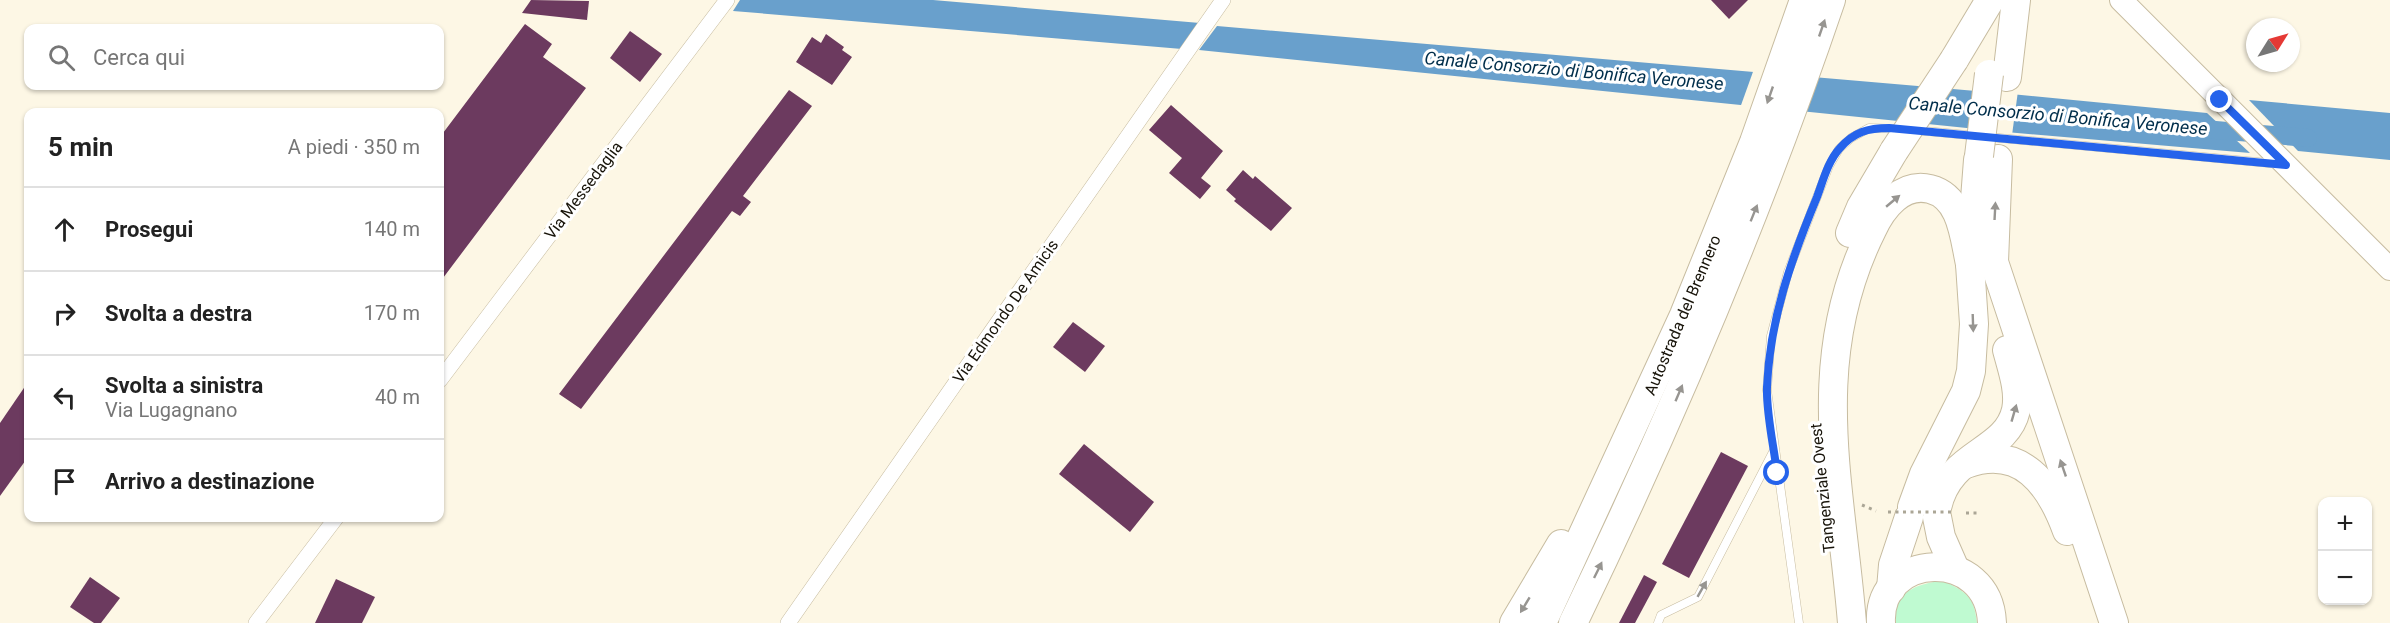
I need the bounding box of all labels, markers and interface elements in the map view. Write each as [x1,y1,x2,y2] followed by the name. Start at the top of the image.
[2246,18,2300,72] north arrow
[1818,19,1827,37] one-way arrow
[24,24,444,90] search box
[45,41,78,74] icon: search
[93,45,185,70] text: Cerca qui
[1424,47,1724,94] water label: Canale Consorzio di Bonifica Veronese
[1765,86,1775,104] one-way arrow
[2206,86,2232,112] route end
[1908,92,2208,139] water label: Canale Consorzio di Bonifica Veronese
[48,132,113,162] text: 5 min
[288,135,420,159] text: A piedi · 350 m
[540,138,626,243] street label: Via Messedaglia
[1885,195,1900,208] one-way arrow
[1990,201,1999,220] one-way arrow
[1750,204,1759,222] one-way arrow
[48,213,81,246] icon: ahead
[105,217,193,242] text: Prosegui
[364,217,420,241] text: 140 m
[1640,232,1725,398] street label: Autostrada del Brennero
[949,236,1062,387] street label: Via Edmondo De Amicis
[48,297,81,330] icon: right
[105,301,252,326] text: Svolta a destra
[364,301,420,325] text: 170 m
[1969,313,1978,332] one-way arrow
[105,373,263,398] text: Svolta a sinistra
[48,381,81,414] icon: left
[1675,384,1685,402] one-way arrow
[375,385,420,409] text: 40 m
[105,398,238,422] text: Via Lugagnano
[2009,404,2019,422] one-way arrow
[1806,422,1839,554] street label: Tangenziale Ovest
[1763,459,1789,485] route start
[2058,459,2067,477] one-way arrow
[48,465,81,498] icon: arrive
[105,469,314,494] text: Arrivo a destinazione
[2318,497,2372,605] map controls
[2318,497,2372,551] button: +
[2318,551,2372,605] button: −
[1594,562,1603,579] one-way arrow
[1697,580,1707,597] one-way arrow
[1519,597,1530,613] one-way arrow

